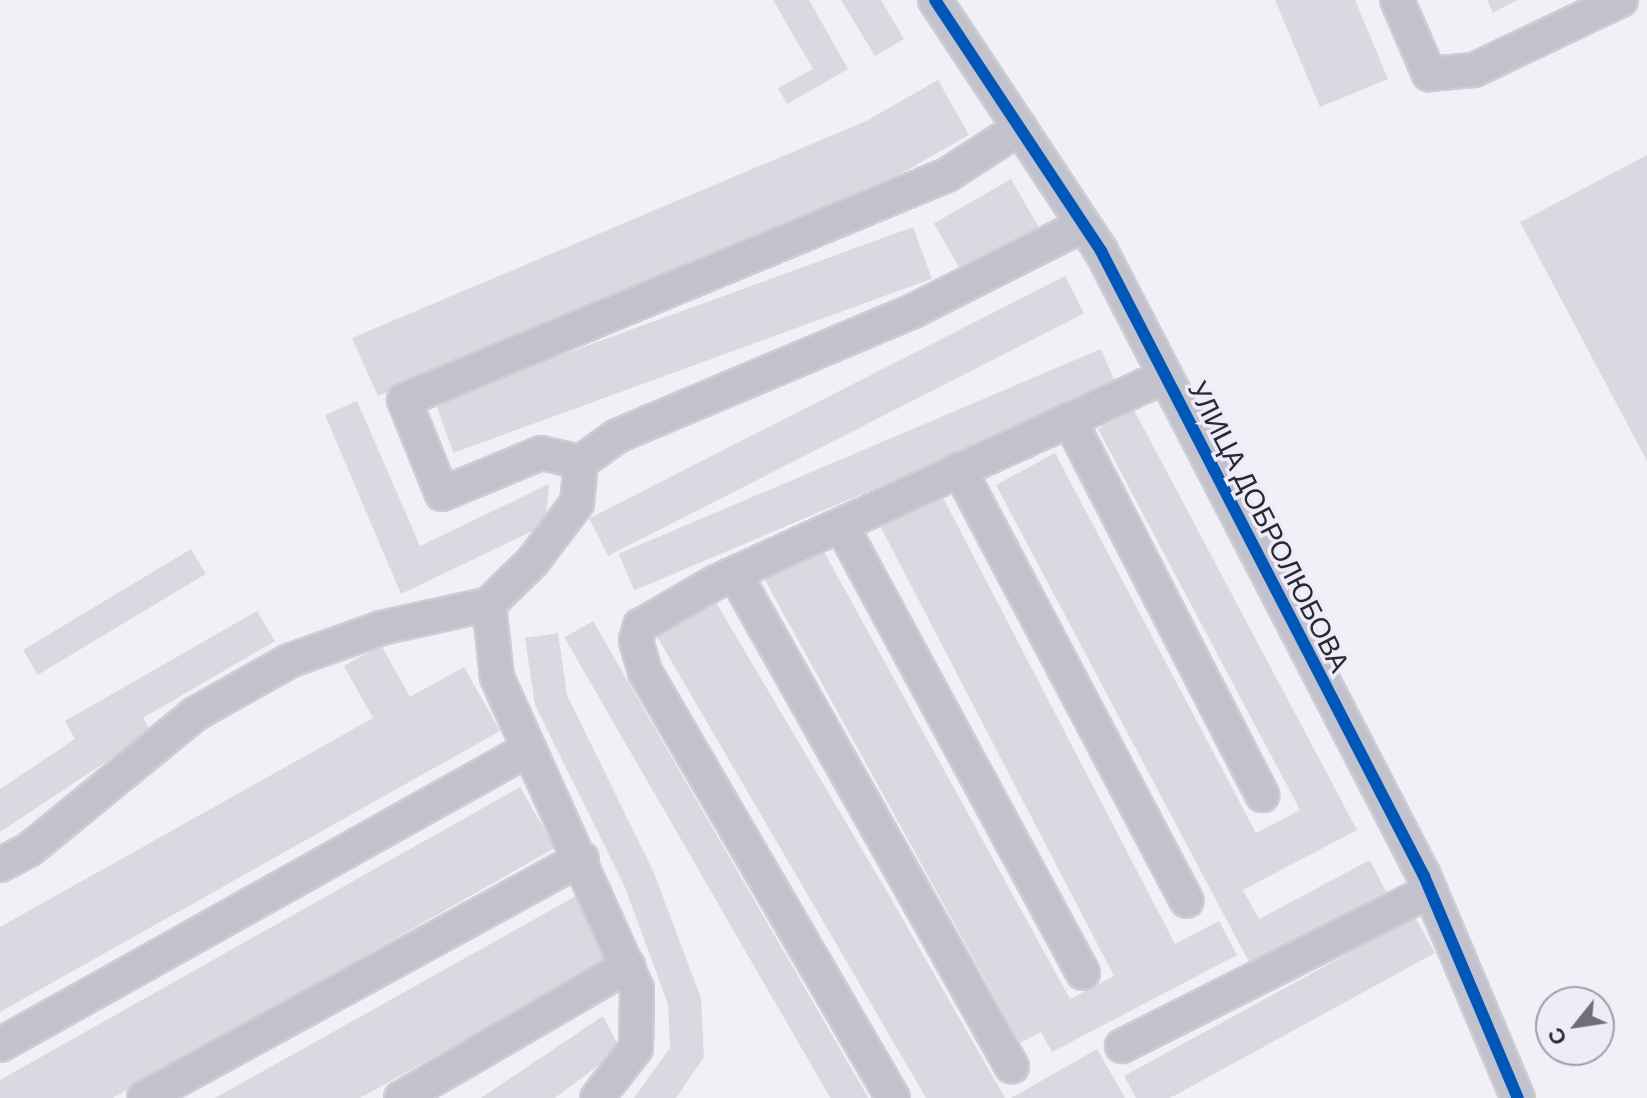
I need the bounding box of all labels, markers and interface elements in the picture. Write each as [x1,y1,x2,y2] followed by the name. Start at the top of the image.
[1182,375,1358,677] street label: УЛИЦА ДОБРОЛЮБОВА
[1535,986,1615,1066] north arrow
[1541,1024,1571,1050] text: С

